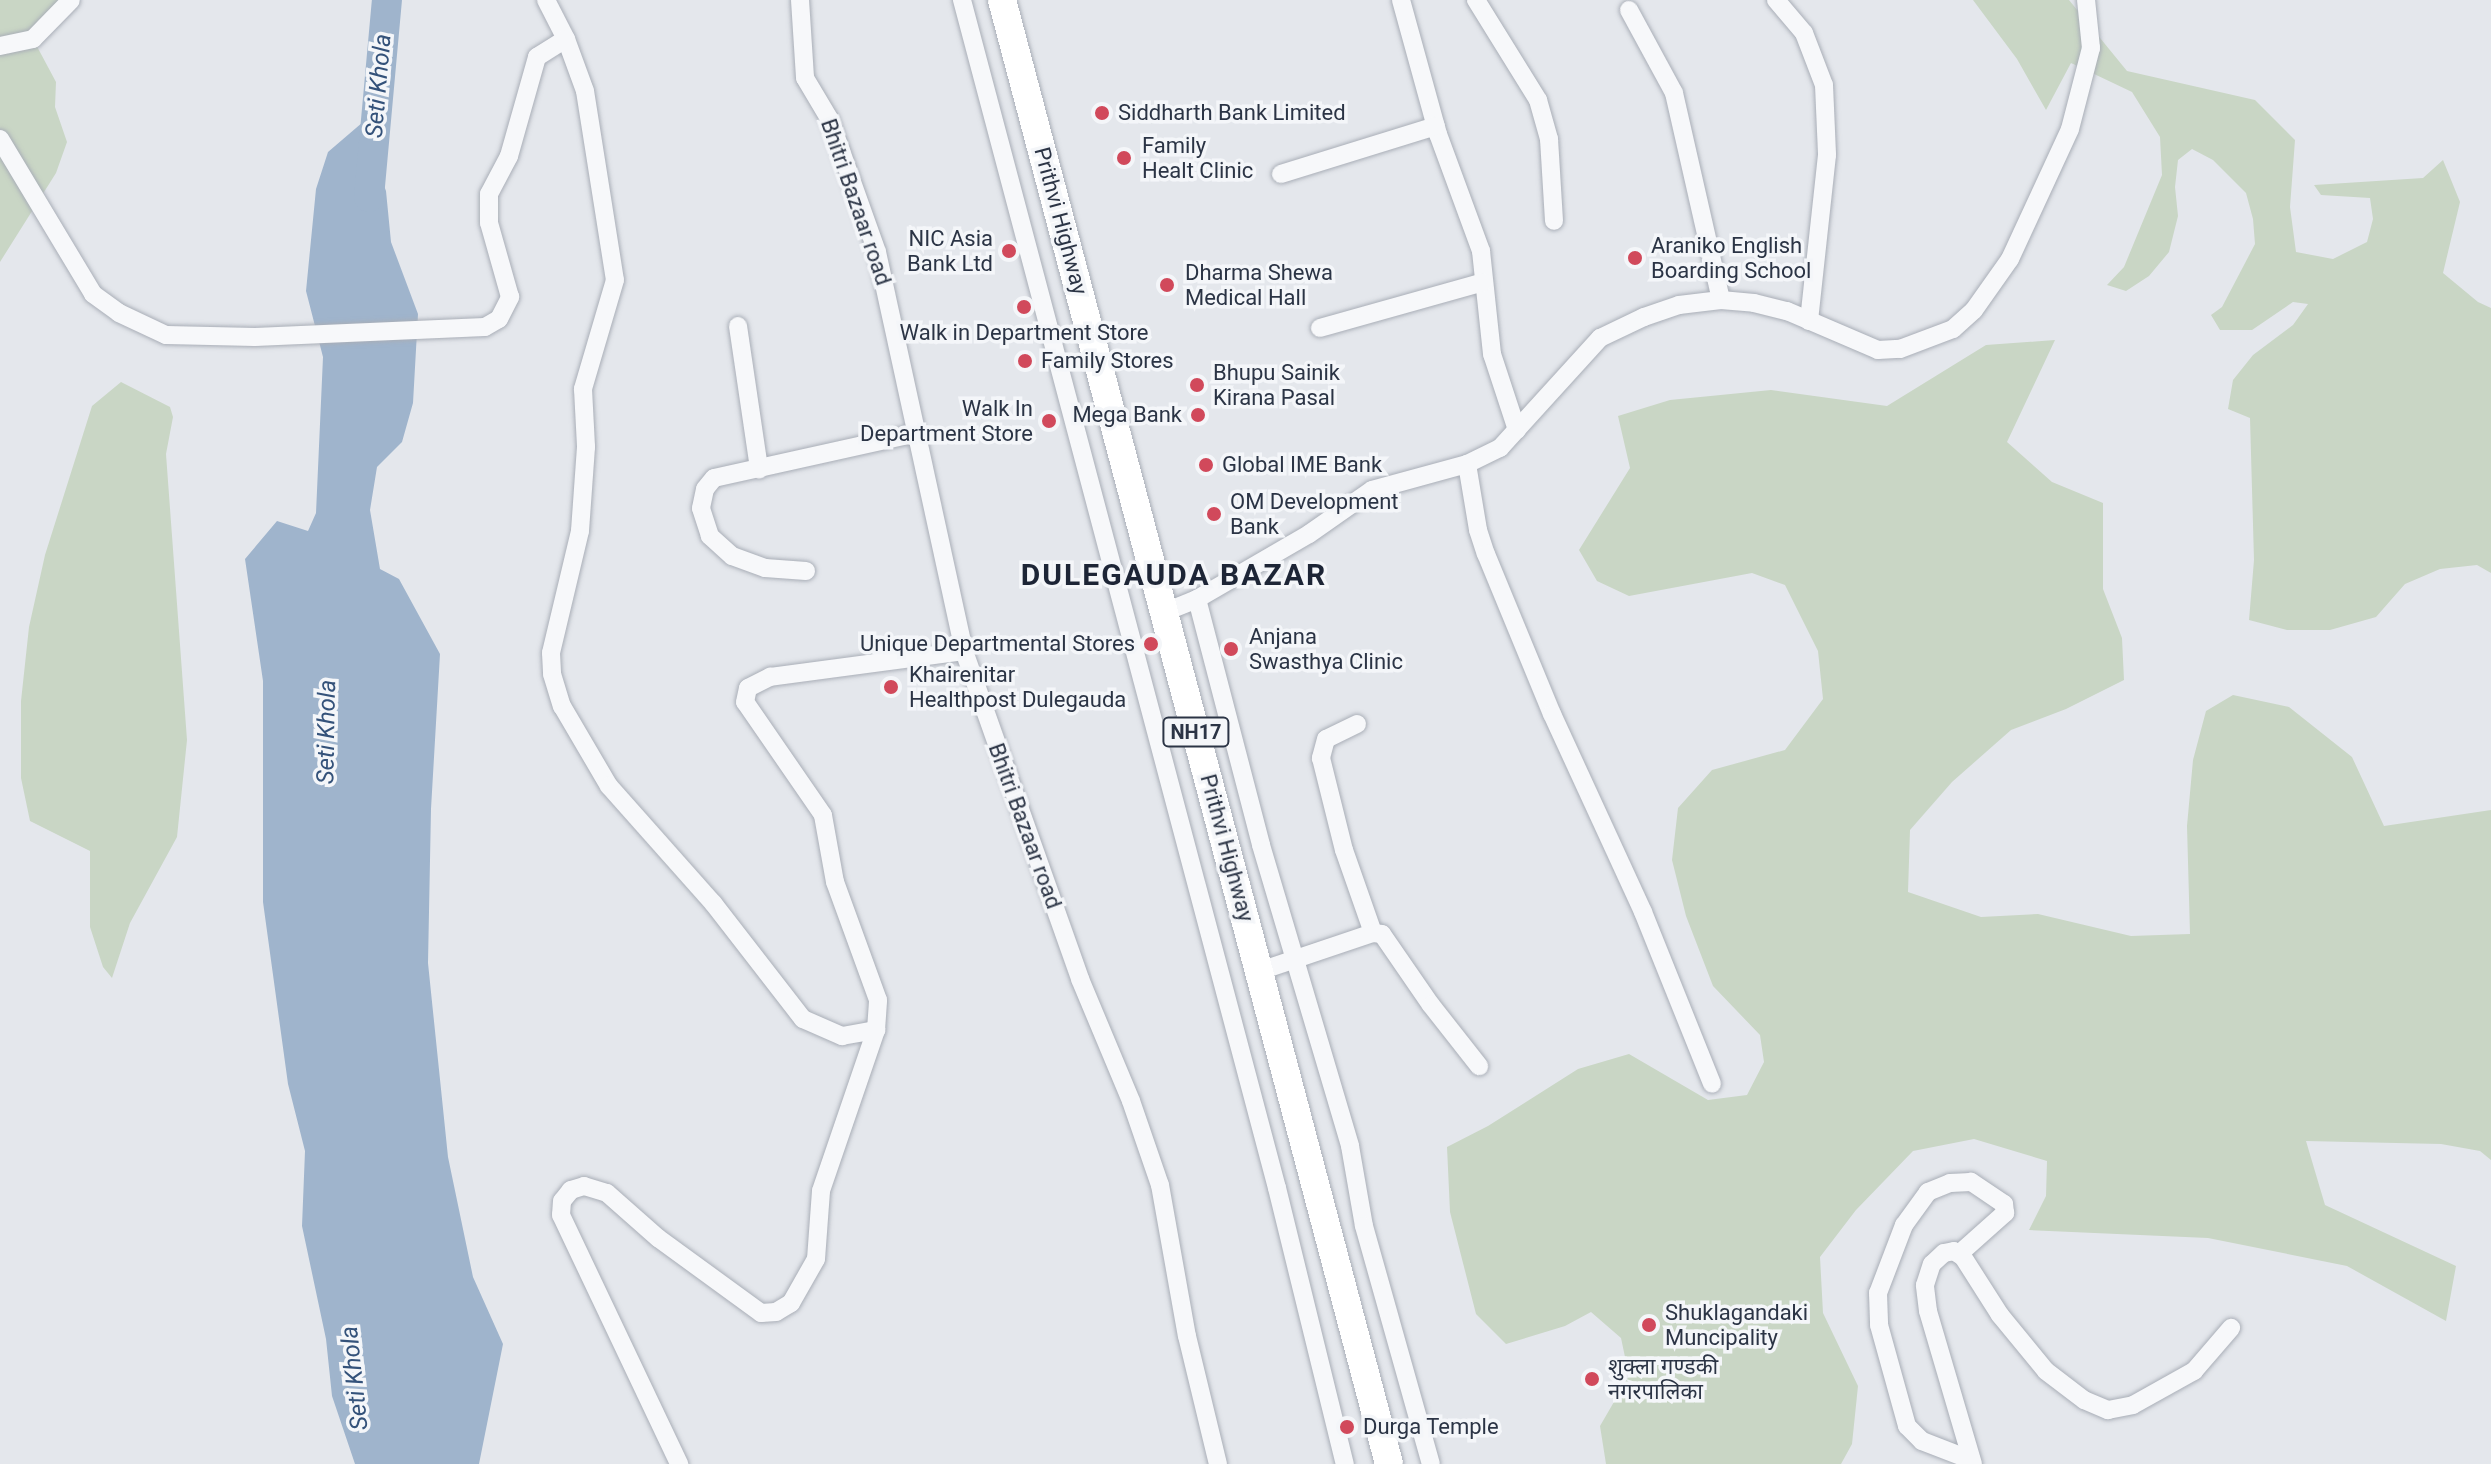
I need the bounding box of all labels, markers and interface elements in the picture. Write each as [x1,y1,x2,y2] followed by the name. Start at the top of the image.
[360,33,398,139] water label: Seti Khola
[1118,100,1346,126] place label: Siddharth Bank Limited
[1093,104,1111,122] marker: Siddharth Bank Limited
[815,115,897,289] street label: Bhitri Bazaar road
[1142,132,1253,184] place label: Family Healt Clinic
[1029,144,1093,298] street label: Prithvi Highway
[1113,147,1135,169] marker: Family Healt Clinic
[907,225,993,276] place label: NIC Asia Bank Ltd
[1651,232,1811,284] place label: Araniko English Boarding School
[1000,242,1018,260] marker: NIC Asia Bank Ltd
[1626,249,1644,267] marker: Araniko English Boarding School
[1185,259,1333,310] place label: Dharma Shewa Medical Hall
[1156,274,1178,296] marker: Dharma Shewa Medical Hall
[1015,298,1033,316] marker: Walk in Department Store
[900,320,1148,346] place label: Walk in Department Store
[1041,348,1173,374] place label: Family Stores
[1016,352,1034,370] marker: Family Stores
[1213,359,1340,410] place label: Bhupu Sainik Kirana Pasal
[1188,376,1206,394] marker: Bhupu Sainik Kirana Pasal
[860,395,1033,446] place label: Walk In Department Store
[1072,402,1182,428] place label: Mega Bank
[1189,406,1207,424] marker: Mega Bank
[1040,412,1058,430] marker: Walk In Department Store
[1222,452,1382,478] place label: Global IME Bank
[1197,456,1215,474] marker: Global IME Bank
[1230,488,1399,540] place label: OM Development Bank
[1205,505,1223,523] marker: OM Development Bank
[1021,557,1327,593] district label: DULEGAUDA BAZAR
[1249,623,1403,674] place label: Anjana Swasthya Clinic
[860,631,1135,657] place label: Unique Departmental Stores
[1142,635,1160,653] marker: Unique Departmental Stores
[1220,638,1242,660] marker: Anjana Swasthya Clinic
[909,661,1126,712] place label: Khairenitar Healthpost Dulegauda
[880,676,902,698] marker: Khairenitar Healthpost Dulegauda
[312,680,342,784] water label: Seti Khola
[1162,716,1230,748] road number: NH17
[983,740,1067,912] street label: Bhitri Bazaar road
[1195,771,1259,925] street label: Prithvi Highway
[1665,1299,1808,1350] place label: Shuklagandaki Muncipality
[1640,1316,1658,1334] marker: Shuklagandaki Muncipality
[335,1325,375,1431] water label: Seti Khola
[1608,1353,1718,1404] place label: शुक्ला गण्डकी नगरपालिका
[1583,1370,1601,1388] marker: शुक्ला गण्डकी नगरपालिका
[1363,1414,1499,1440] place label: Durga Temple
[1338,1418,1356,1436] marker: Durga Temple

